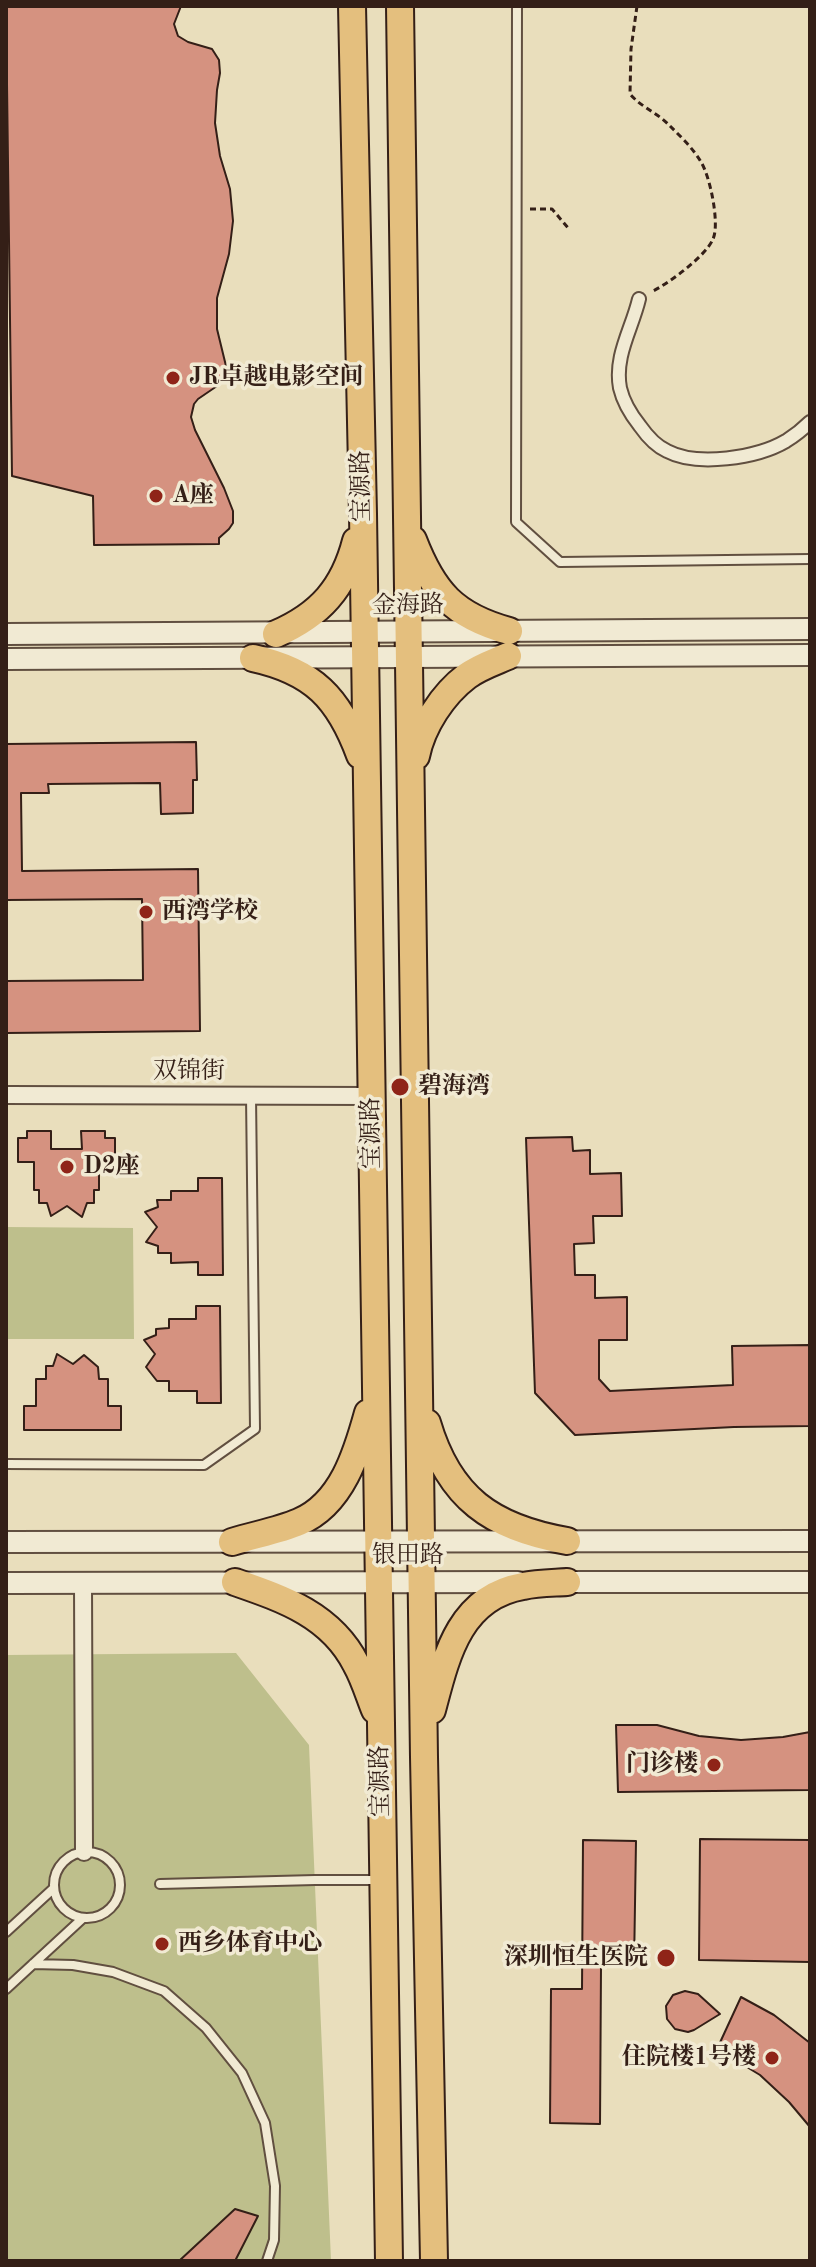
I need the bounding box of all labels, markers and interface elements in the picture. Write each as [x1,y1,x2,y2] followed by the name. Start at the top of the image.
[189,364,363,392] place label: JR卓越电影空间
[164,369,182,387] marker: JR卓越电影空间
[347,450,377,522] street label: 宝源路
[172,482,214,510] place label: A座
[147,487,165,505] marker: A座
[372,591,444,621] street label: 金海路
[162,898,258,926] place label: 西湾学校
[137,903,155,921] marker: 西湾学校
[153,1058,225,1086] street label: 双锦街
[418,1073,490,1101] place label: 碧海湾
[389,1076,411,1098] marker: 碧海湾
[357,1097,387,1169] street label: 宝源路
[83,1153,140,1181] place label: D2座
[58,1158,76,1176] marker: D2座
[372,1542,444,1570] street label: 银田路
[366,1745,396,1817] street label: 宝源路
[626,1751,698,1779] place label: 门诊楼
[705,1756,723,1774] marker: 门诊楼
[178,1930,322,1958] place label: 西乡体育中心
[153,1935,171,1953] marker: 西乡体育中心
[504,1944,648,1972] place label: 深圳恒生医院
[655,1947,677,1969] marker: 深圳恒生医院
[622,2044,756,2072] place label: 住院楼1号楼
[763,2049,781,2067] marker: 住院楼1号楼

